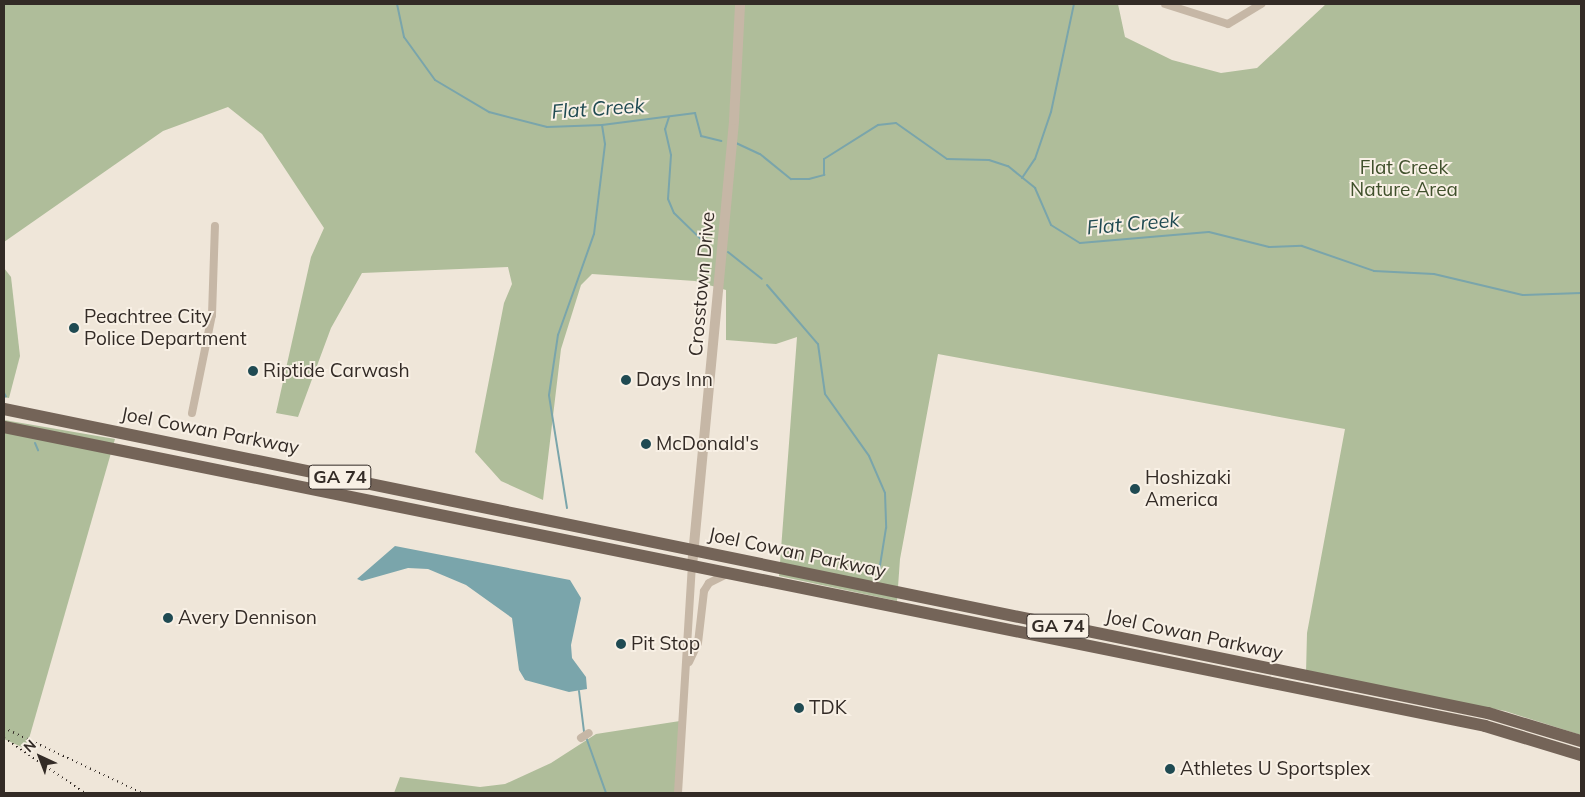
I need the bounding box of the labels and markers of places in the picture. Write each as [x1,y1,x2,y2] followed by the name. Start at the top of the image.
[84,306,247,350] place label: Peachtree City Police Department
[68,322,80,334] marker: Peachtree City Police Department
[263,360,410,382] place label: Riptide Carwash
[247,365,259,377] marker: Riptide Carwash
[636,369,713,391] place label: Days Inn
[620,374,632,386] marker: Days Inn
[656,433,759,455] place label: McDonald's
[640,438,652,450] marker: McDonald's
[1145,467,1231,511] place label: Hoshizaki America
[1129,483,1141,495] marker: Hoshizaki America
[178,607,317,629] place label: Avery Dennison
[162,612,174,624] marker: Avery Dennison
[631,633,700,655] place label: Pit Stop
[615,638,627,650] marker: Pit Stop
[809,697,847,719] place label: TDK
[793,702,805,714] marker: TDK
[1180,758,1370,780] place label: Athletes U Sportsplex
[1164,763,1176,775] marker: Athletes U Sportsplex

